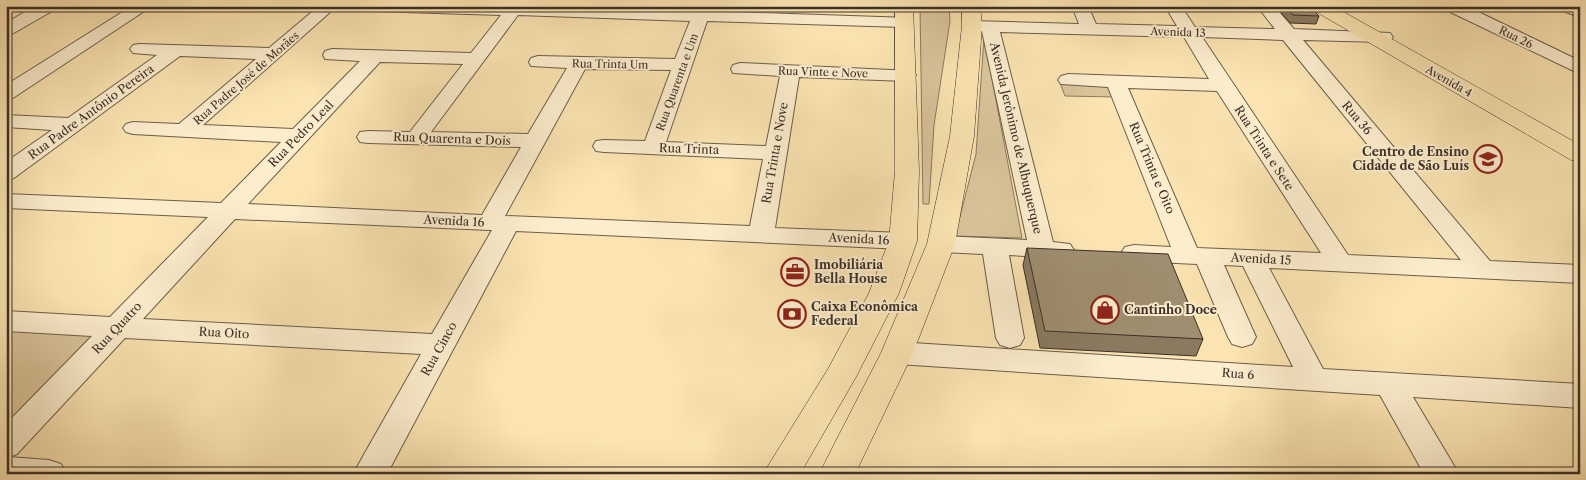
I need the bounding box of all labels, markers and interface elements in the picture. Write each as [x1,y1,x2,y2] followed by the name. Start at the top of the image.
[1497,23,1536,51] street label: Rua 26
[1149,24,1206,40] street label: Avenida 13
[190,28,302,128] street label: Rua Padre José de Morães
[653,31,701,133] street label: Rua Quarenta e Um
[987,40,1046,235] street label: Avenida Jerônimo de Albuquerque
[572,56,649,72] street label: Rua Trinta Um
[25,60,157,162] street label: Rua Padre Antônio Pereira
[1422,62,1475,100] street label: Avenida 4
[778,63,868,81] street label: Rua Vinte e Nove
[265,97,337,170] street label: Rua Pedro Leal
[1339,98,1376,138] street label: Rua 36
[758,101,791,205] street label: Rua Trinta e Nove
[1231,102,1298,193] street label: Rua Trinta e Sete
[1126,120,1179,216] street label: Rua Trinta e Oito
[393,129,511,148] street label: Rua Quarenta e Dois
[659,140,720,157] street label: Rua Trinta
[1352,144,1469,173] place label: Centro de Ensino Cidade de São Luís
[1473,144,1503,174] school or university icon: Centro de Ensino Cidade de São Luís
[422,211,485,230] street label: Avenida 16
[827,229,890,248] street label: Avenida 16
[1229,249,1292,268] street label: Avenida 15
[780,257,810,287] office icon: Imobiliária Bella House
[814,257,887,286] place label: Imobiliária Bella House
[1090,295,1120,325] shop icon: Cantinho Doce
[89,299,145,357] street label: Rua Quatro
[777,299,807,329] bank icon: Caixa Econômica Federal
[811,299,919,328] place label: Caixa Econômica Federal
[1124,302,1217,317] place label: Cantinho Doce
[418,319,460,378] street label: Rua Cinco
[198,324,250,341] street label: Rua Oito
[1221,365,1255,382] street label: Rua 6

